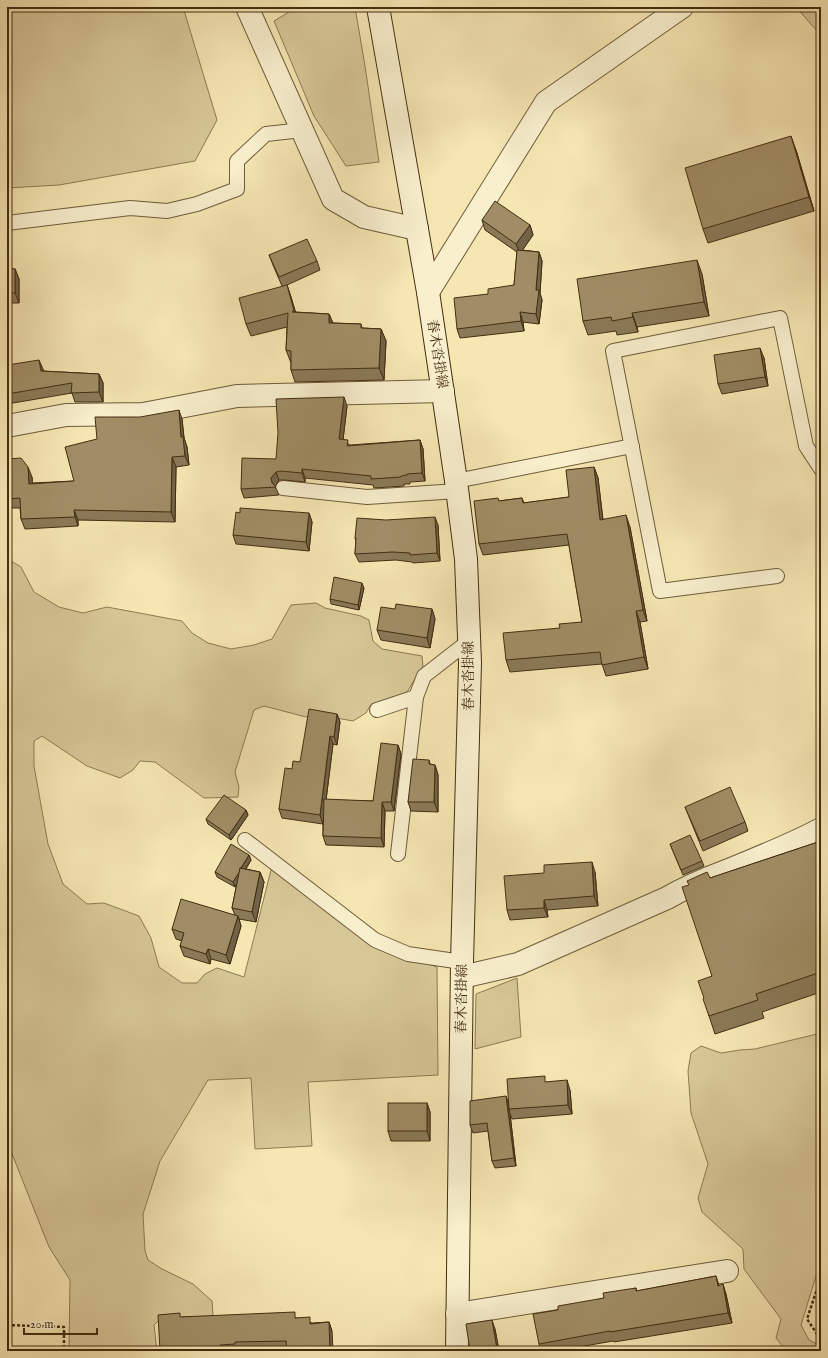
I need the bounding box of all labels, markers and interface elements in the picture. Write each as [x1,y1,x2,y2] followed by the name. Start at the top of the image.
[423,318,451,390] street label: 春木沓掛線
[460,641,478,711] street label: 春木沓掛線
[452,964,472,1034] street label: 春木沓掛線
[24,1310,97,1336] scale bar
[30,1317,53,1332] text: 20 m

